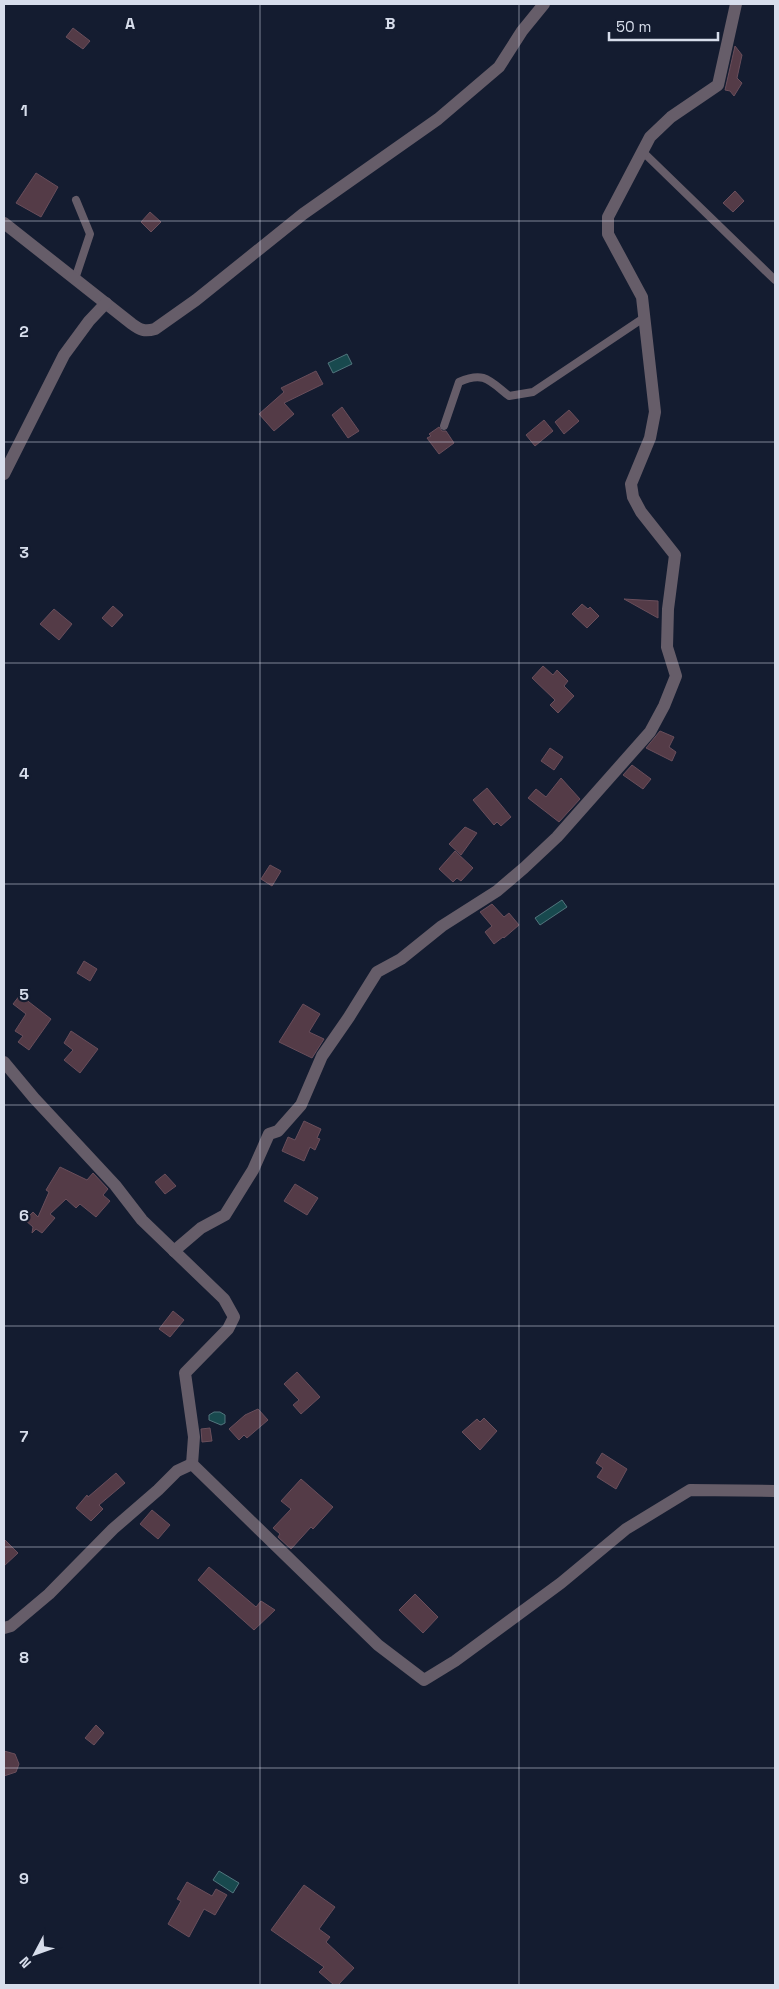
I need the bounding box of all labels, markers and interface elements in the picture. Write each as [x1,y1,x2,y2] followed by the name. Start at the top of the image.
[609,10,718,42] scale bar
[125,13,135,34] text: A
[385,13,395,34] text: B
[616,17,651,36] text: 50 m
[20,100,28,121] text: 1
[19,321,29,342] text: 2
[19,542,29,563] text: 3
[19,763,29,784] text: 4
[19,984,29,1005] text: 5
[19,1205,29,1226] text: 6
[20,1426,29,1447] text: 7
[19,1647,29,1668] text: 8
[19,1868,29,1889] text: 9
[10,1929,60,1979] north arrow
[15,1953,35,1972] text: N

